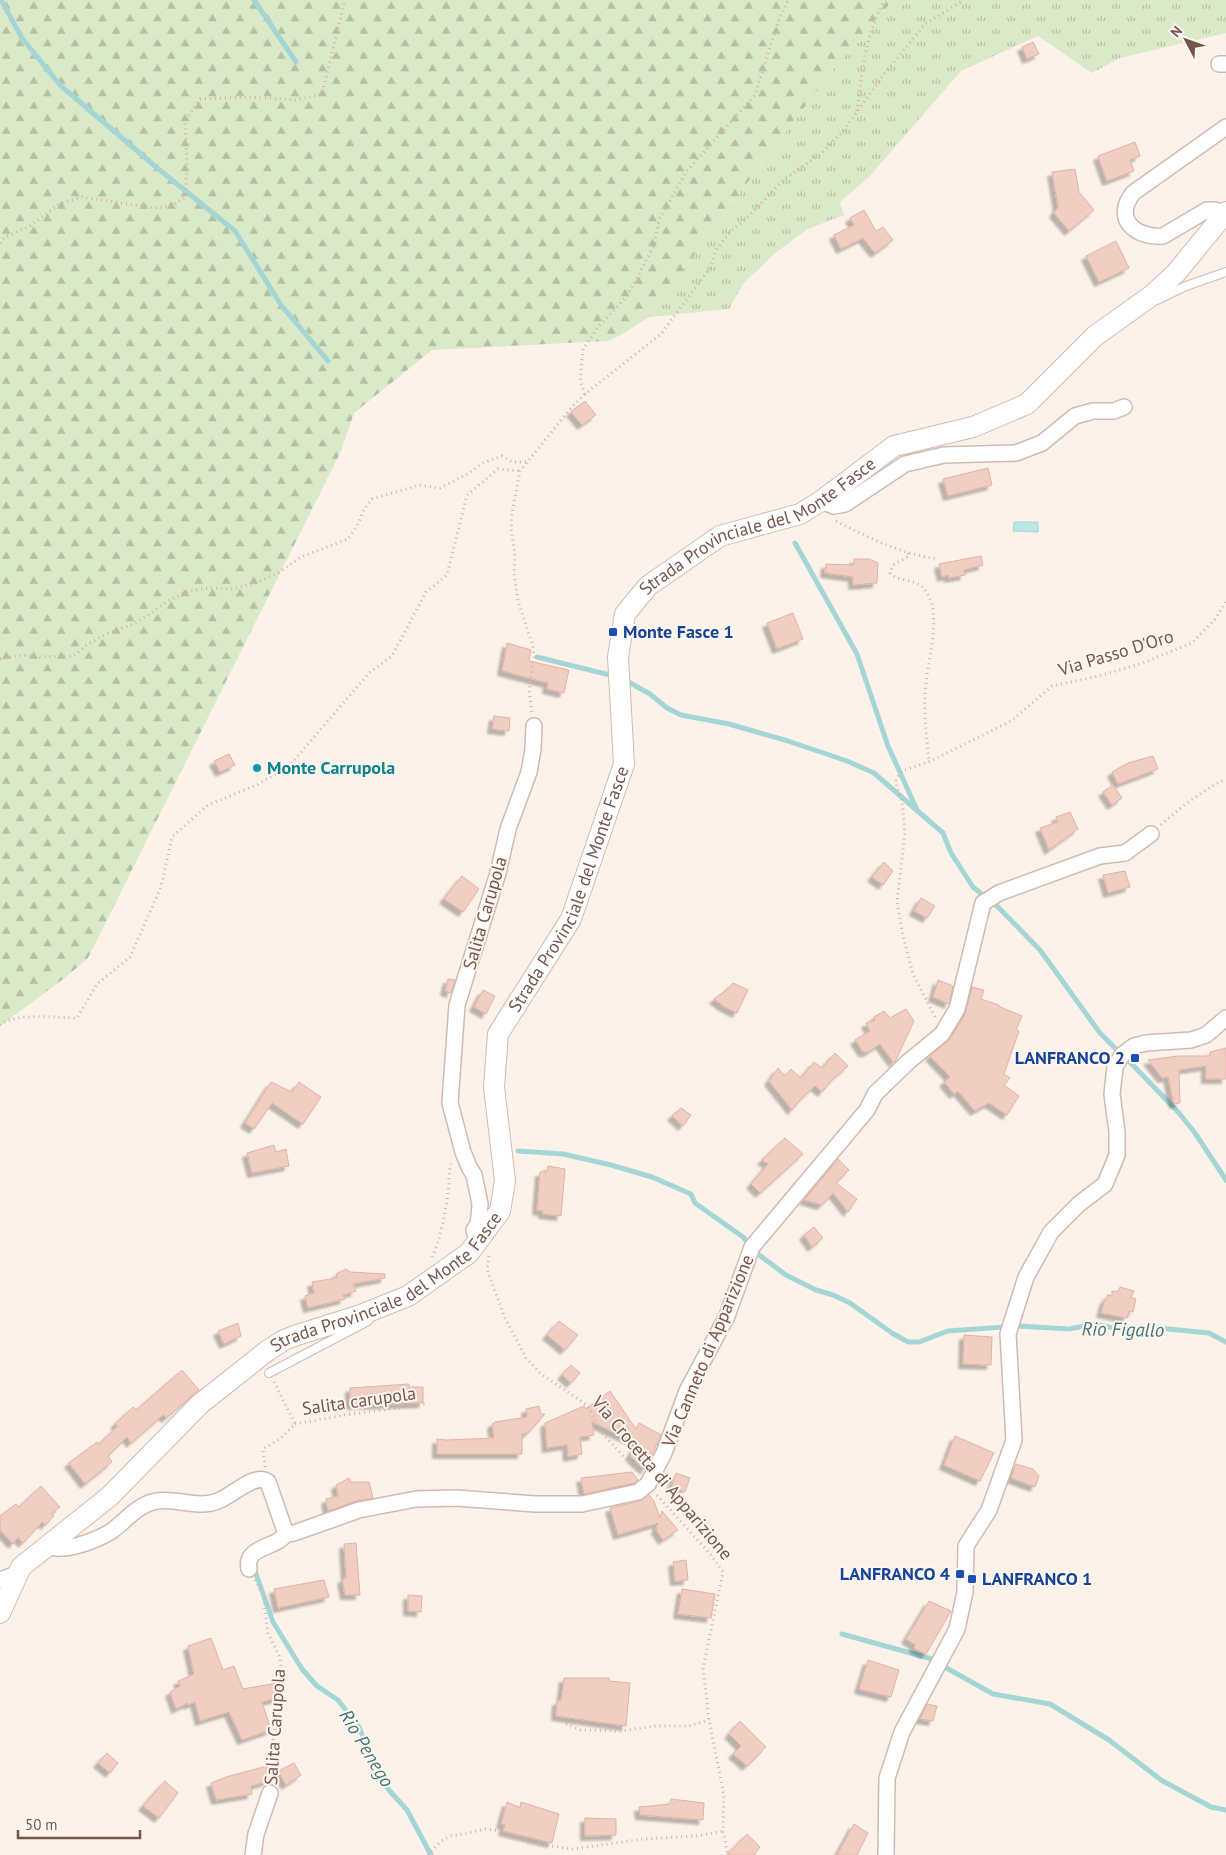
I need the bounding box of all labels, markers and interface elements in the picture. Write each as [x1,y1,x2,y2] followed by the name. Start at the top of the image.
[1161,15,1211,65] north arrow
[1166,22,1186,41] text: N
[634,452,880,599] street label: Strada Provinciale del Monte Fasce
[623,620,734,643] place label: Monte Fasce 1
[1055,624,1176,681] street label: Via Passo D'Oro
[607,626,619,638] marker: Monte Fasce 1
[267,756,395,779] place label: Monte Carrupola
[251,762,263,774] marker: Monte Carrupola
[503,763,633,1016] street label: Strada Provinciale del Monte Fasce
[457,854,512,972] street label: Salita Carupola
[1015,1046,1125,1069] place label: LANFRANCO 2
[1129,1052,1141,1064] marker: LANFRANCO 2
[266,1207,507,1357] street label: Strada Provinciale del Monte Fasce
[656,1251,759,1451] street label: Via Canneto di Apparizione
[1081,1316,1165,1342] water label: Rio Figallo
[300,1381,417,1420] street label: Salita carupola
[586,1390,738,1565] street label: Via Crocetta di Apparizione
[840,1562,950,1585] place label: LANFRANCO 4
[982,1567,1092,1590] place label: LANFRANCO 1
[954,1568,966,1580] marker: LANFRANCO 4
[966,1573,978,1585] marker: LANFRANCO 1
[259,1668,290,1786] street label: Salita Carupola
[334,1705,400,1791] water label: Rio Penego
[18,1808,140,1840] scale bar
[25,1815,58,1834] text: 50 m

